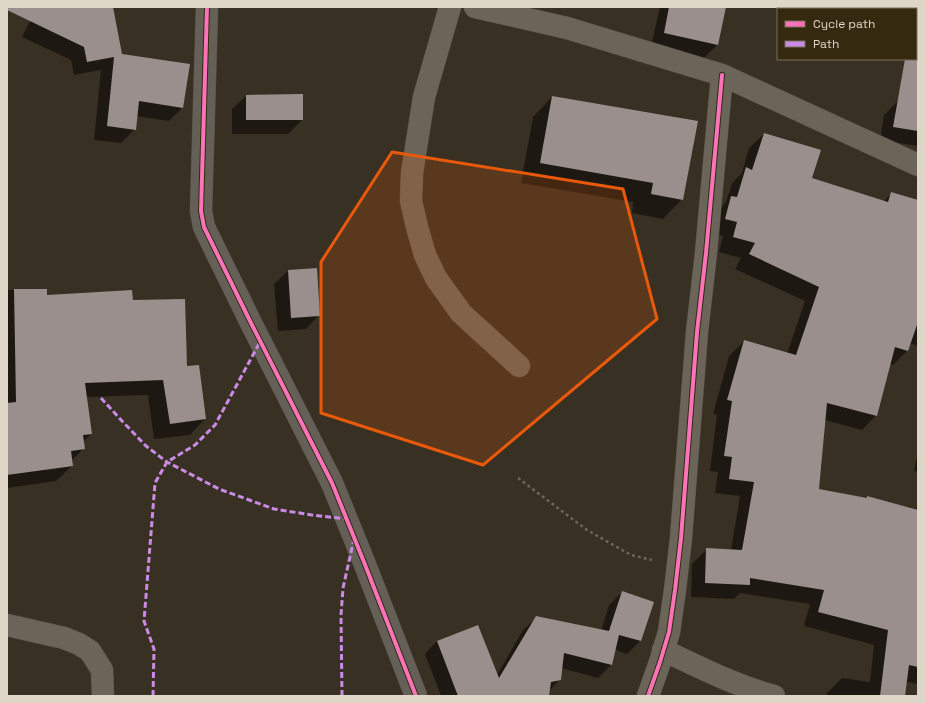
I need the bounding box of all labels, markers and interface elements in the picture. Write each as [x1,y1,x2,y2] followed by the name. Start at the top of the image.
[777,8,917,60] legend
[813,16,875,32] text: Cycle path
[813,36,839,52] text: Path

